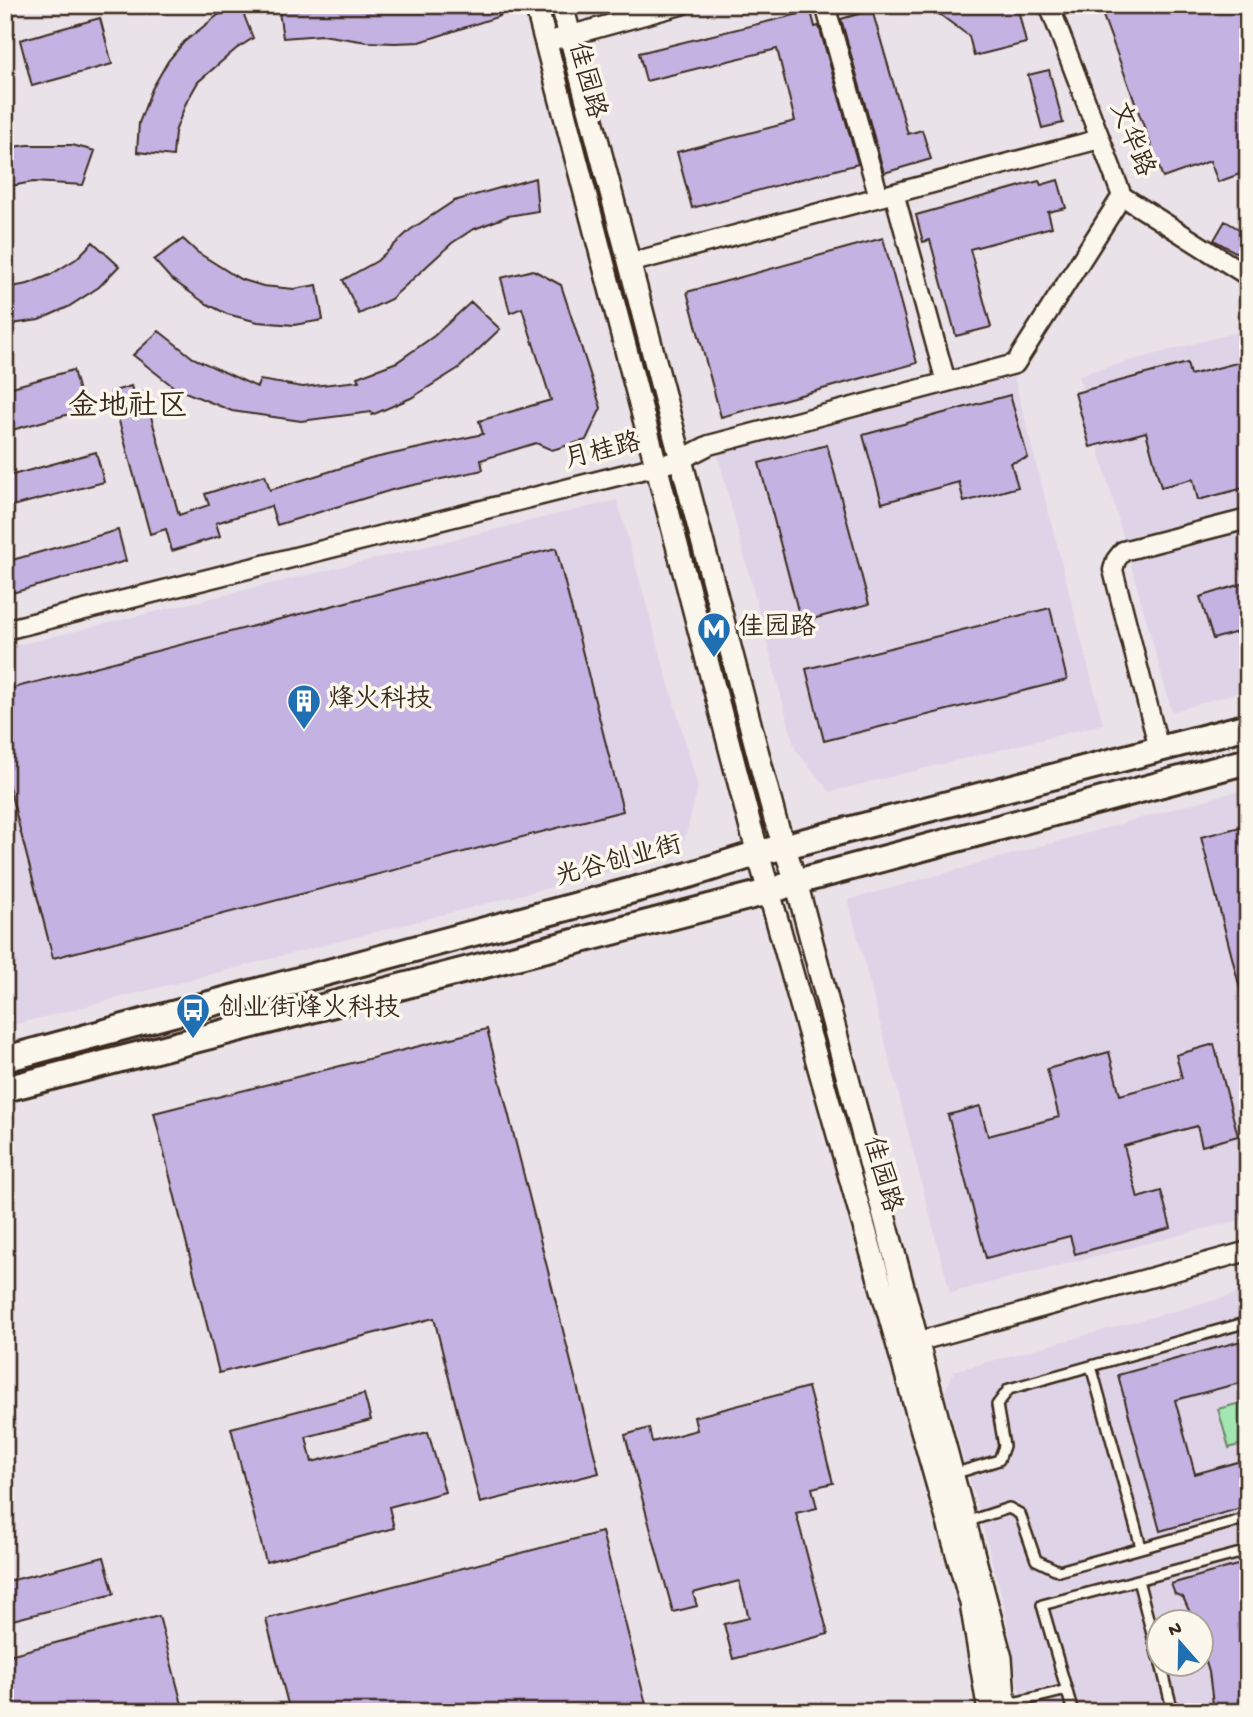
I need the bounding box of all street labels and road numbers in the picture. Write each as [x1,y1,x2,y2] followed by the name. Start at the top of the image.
[560,39,612,123] street label: 佳园路
[1101,97,1161,182] street label: 文华路
[561,427,645,477] street label: 月桂路
[552,829,686,895] street label: 光谷创业街
[854,1133,908,1217] street label: 佳园路

